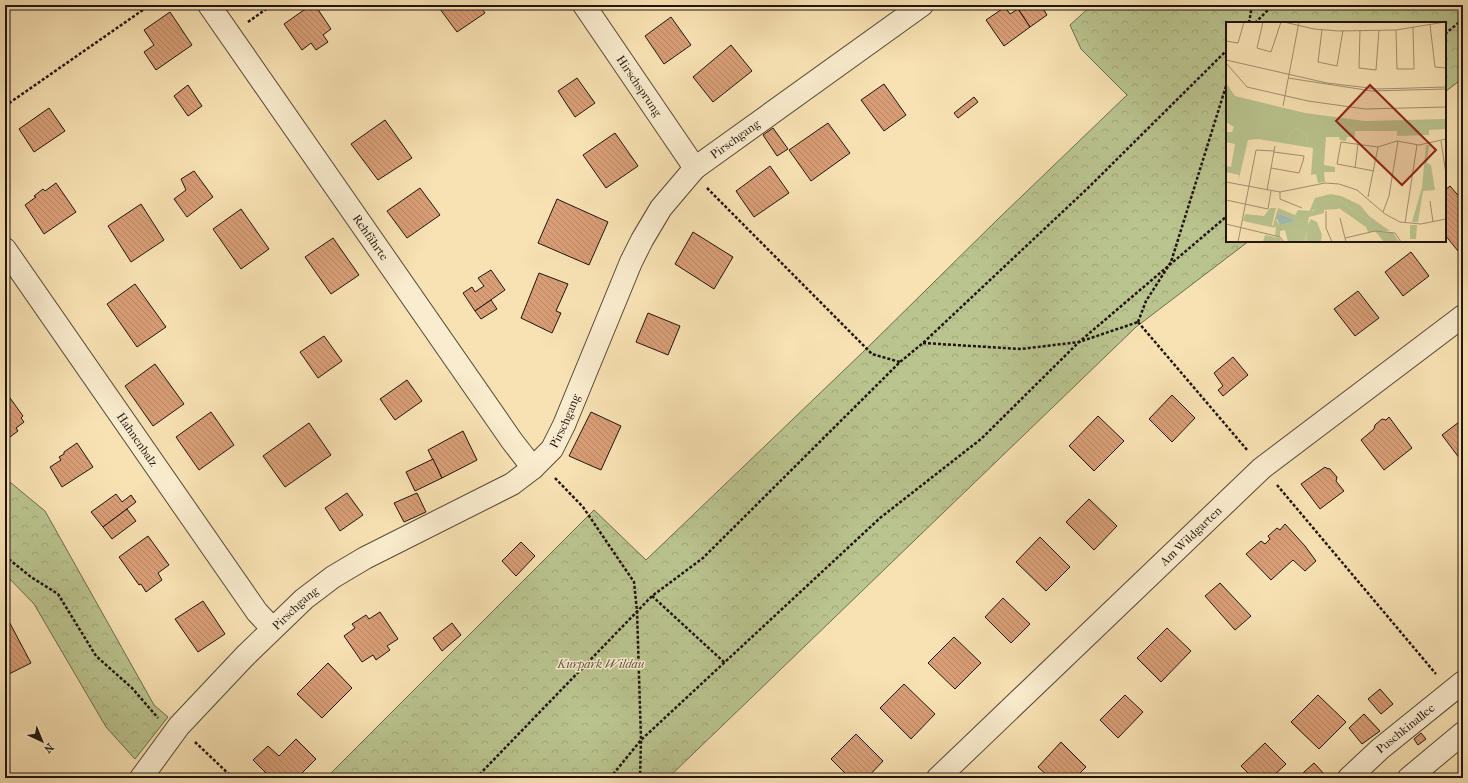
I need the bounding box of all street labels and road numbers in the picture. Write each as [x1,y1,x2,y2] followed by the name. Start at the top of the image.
[613,53,665,120] street label: Hirschsprung
[708,116,763,162] street label: Pirschgang
[350,212,391,263] street label: Rehfährte
[547,391,583,450] street label: Pirschgang
[114,410,161,470] street label: Hahnenbalz
[1157,503,1225,569] street label: Am Wildgarten
[269,583,322,633] street label: Pirschgang
[1373,701,1437,756] street label: Puschkinallee

